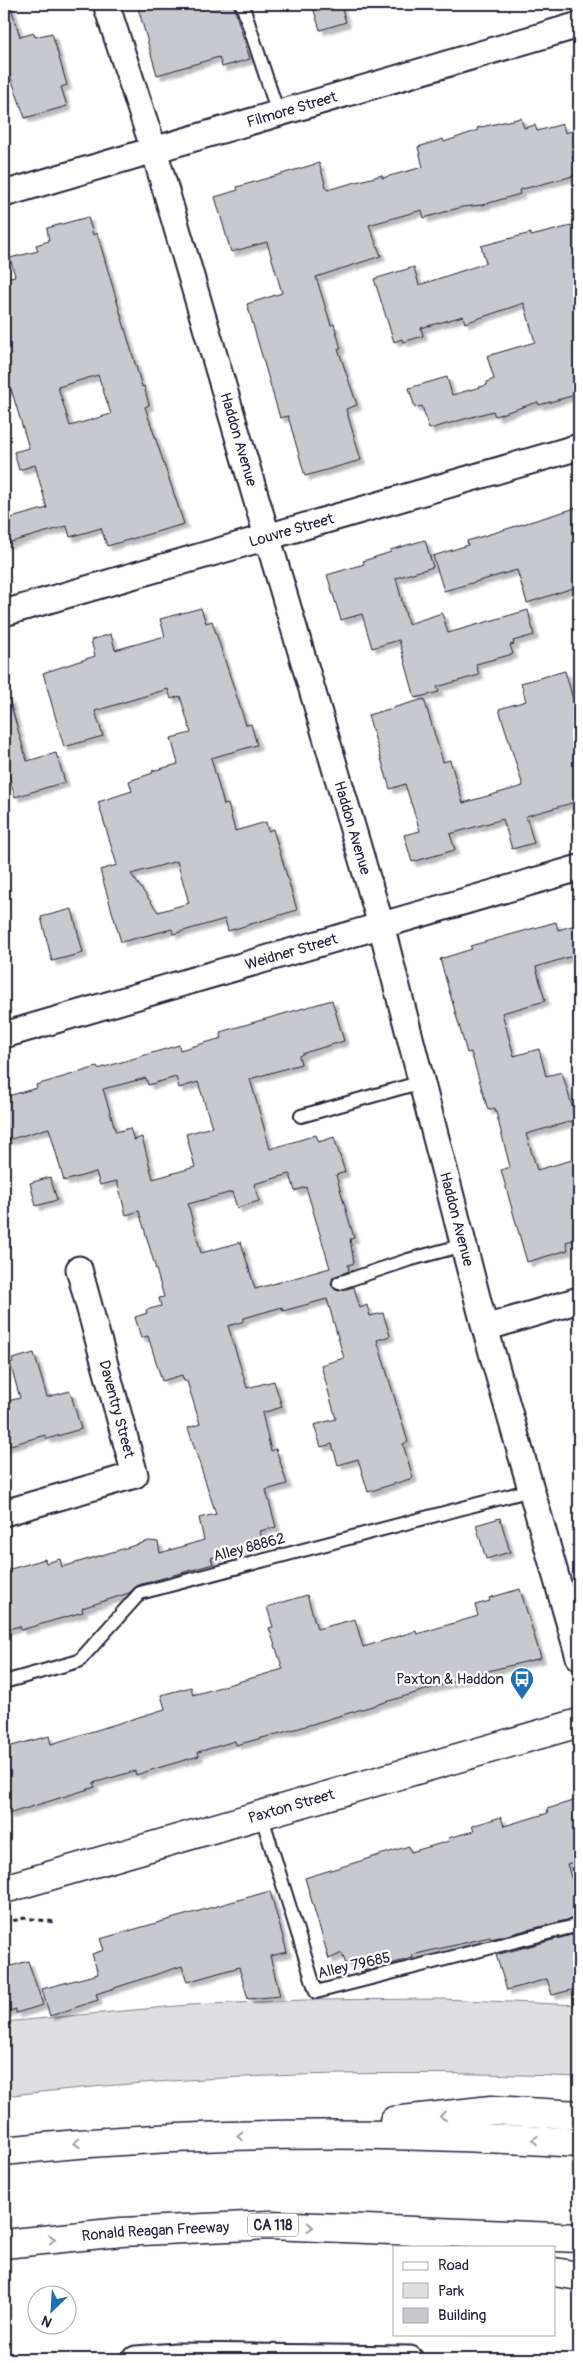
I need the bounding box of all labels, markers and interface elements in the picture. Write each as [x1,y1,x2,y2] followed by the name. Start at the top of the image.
[245,87,340,132] street label: Filmore Street
[216,390,261,489] street label: Haddon Avenue
[247,509,337,552] street label: Louvre Street
[329,779,375,878] street label: Haddon Avenue
[243,929,341,975] street label: Weidner Street
[435,1170,478,1269] street label: Haddon Avenue
[94,1358,139,1461] street label: Daventry Street
[211,1529,287,1566] street label: Alley 88862
[509,1666,535,1700] bus stop icon: Paxton & Haddon
[396,1670,504,1689] place label: Paxton & Haddon
[246,1785,338,1828] street label: Paxton Street
[316,1948,392,1983] street label: Alley 79685
[439,2110,447,2121] one-way arrow
[235,2131,243,2141] one-way arrow
[530,2135,538,2146] one-way arrow
[73,2138,81,2148] one-way arrow
[248,2214,298,2236] road number: CA 118
[81,2218,230,2246] street label: Ronald Reagan Freeway
[306,2221,314,2232] one-way arrow
[49,2234,57,2245] one-way arrow
[393,2246,556,2336] legend
[438,2256,469,2275] text: Road
[438,2282,465,2301] text: Park
[28,2286,78,2336] north arrow
[438,2306,486,2325] text: Building
[39,2312,55,2331] text: N

